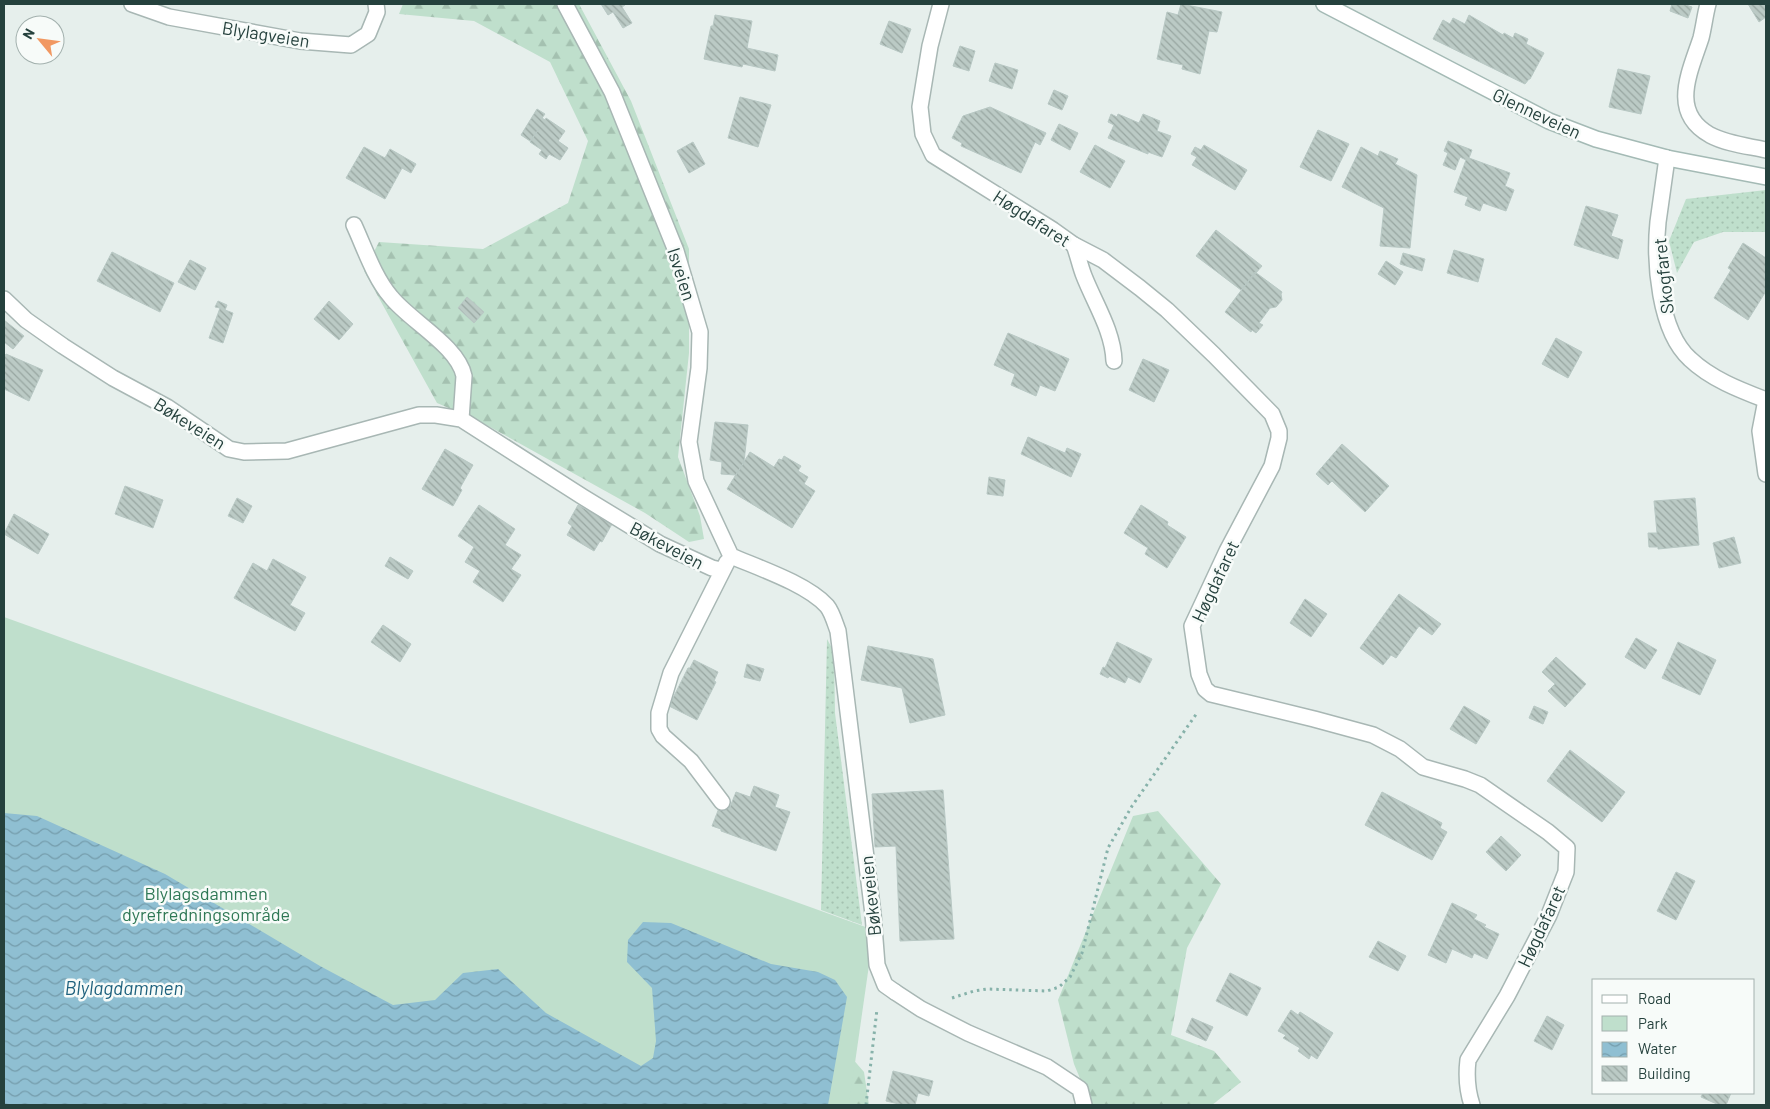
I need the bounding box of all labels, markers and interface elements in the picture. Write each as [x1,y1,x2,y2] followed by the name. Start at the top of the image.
[15,15,65,65] north arrow
[221,16,311,52] street label: Blylagveien
[19,25,38,42] text: N
[1489,83,1585,143] street label: Glenneveien
[989,185,1075,251] street label: Høgdafaret
[1648,237,1678,315] street label: Skogfaret
[663,245,701,303] street label: Isveien
[150,392,230,454] street label: Bøkeveien
[626,516,708,574] street label: Bøkeveien
[1187,537,1243,625] street label: Høgdafaret
[855,855,885,937] street label: Bøkeveien
[122,882,290,925] park label: Blylagsdammen dyrefredningsområde
[1513,882,1569,970] street label: Høgdafaret
[65,976,183,999] water label: Blylagdammen
[1592,979,1755,1094] legend
[1638,989,1671,1007] text: Road
[1638,1014,1668,1032] text: Park
[1638,1039,1677,1057] text: Water
[1638,1064,1691,1082] text: Building

